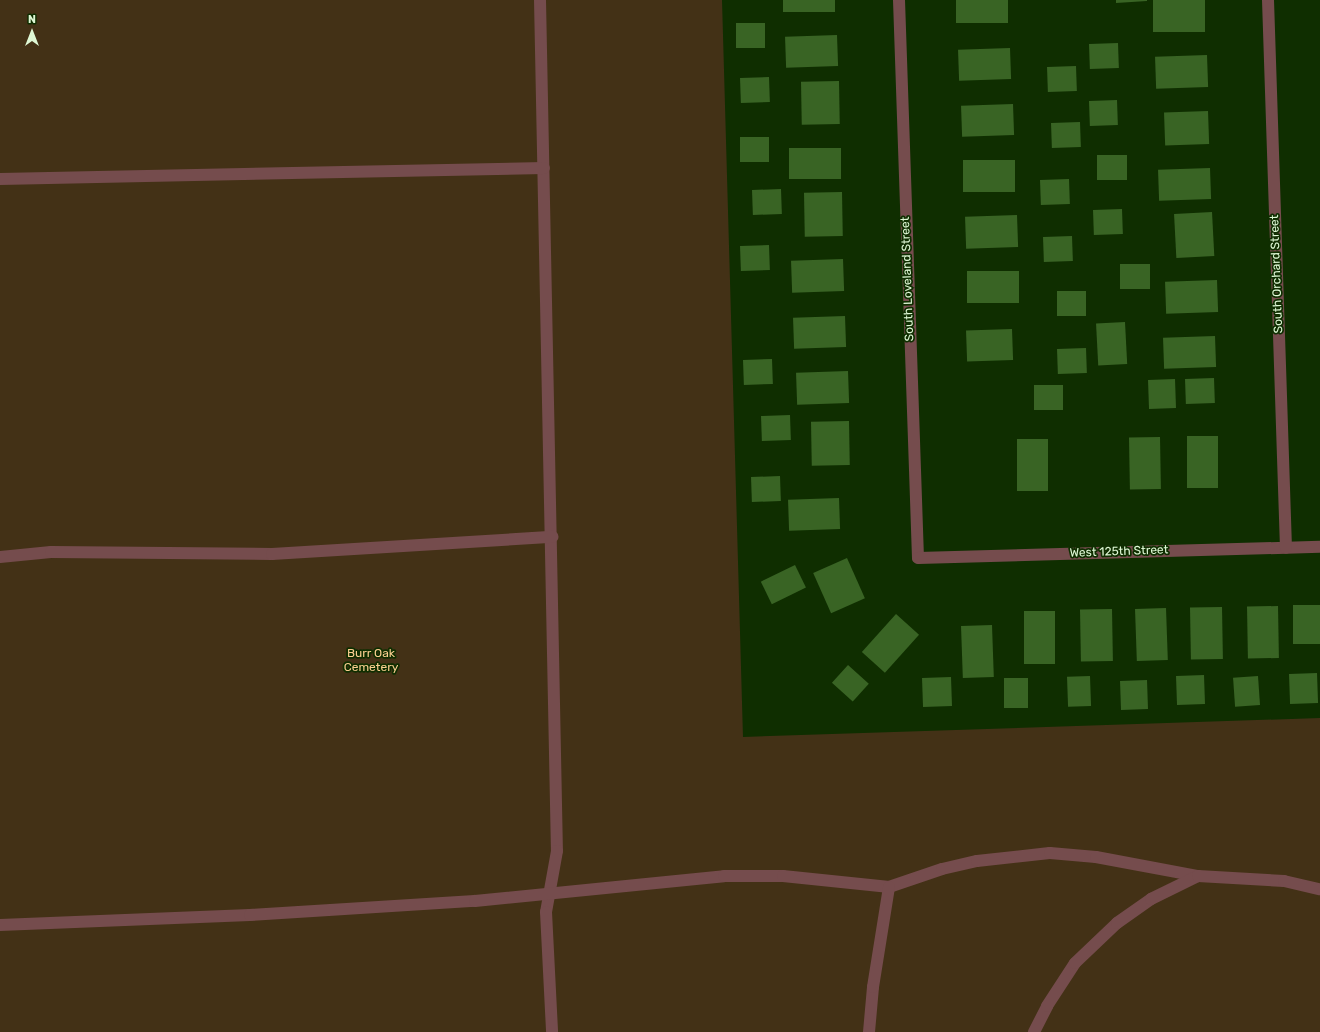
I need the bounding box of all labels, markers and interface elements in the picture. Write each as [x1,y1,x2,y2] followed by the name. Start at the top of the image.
[12,12,52,52] north arrow
[28,13,36,26] text: N
[1268,214,1286,334] street label: South Orchard Street
[899,217,917,341] street label: South Loveland Street
[1069,543,1169,561] street label: West 125th Street
[344,647,398,675] park label: Burr Oak Cemetery

